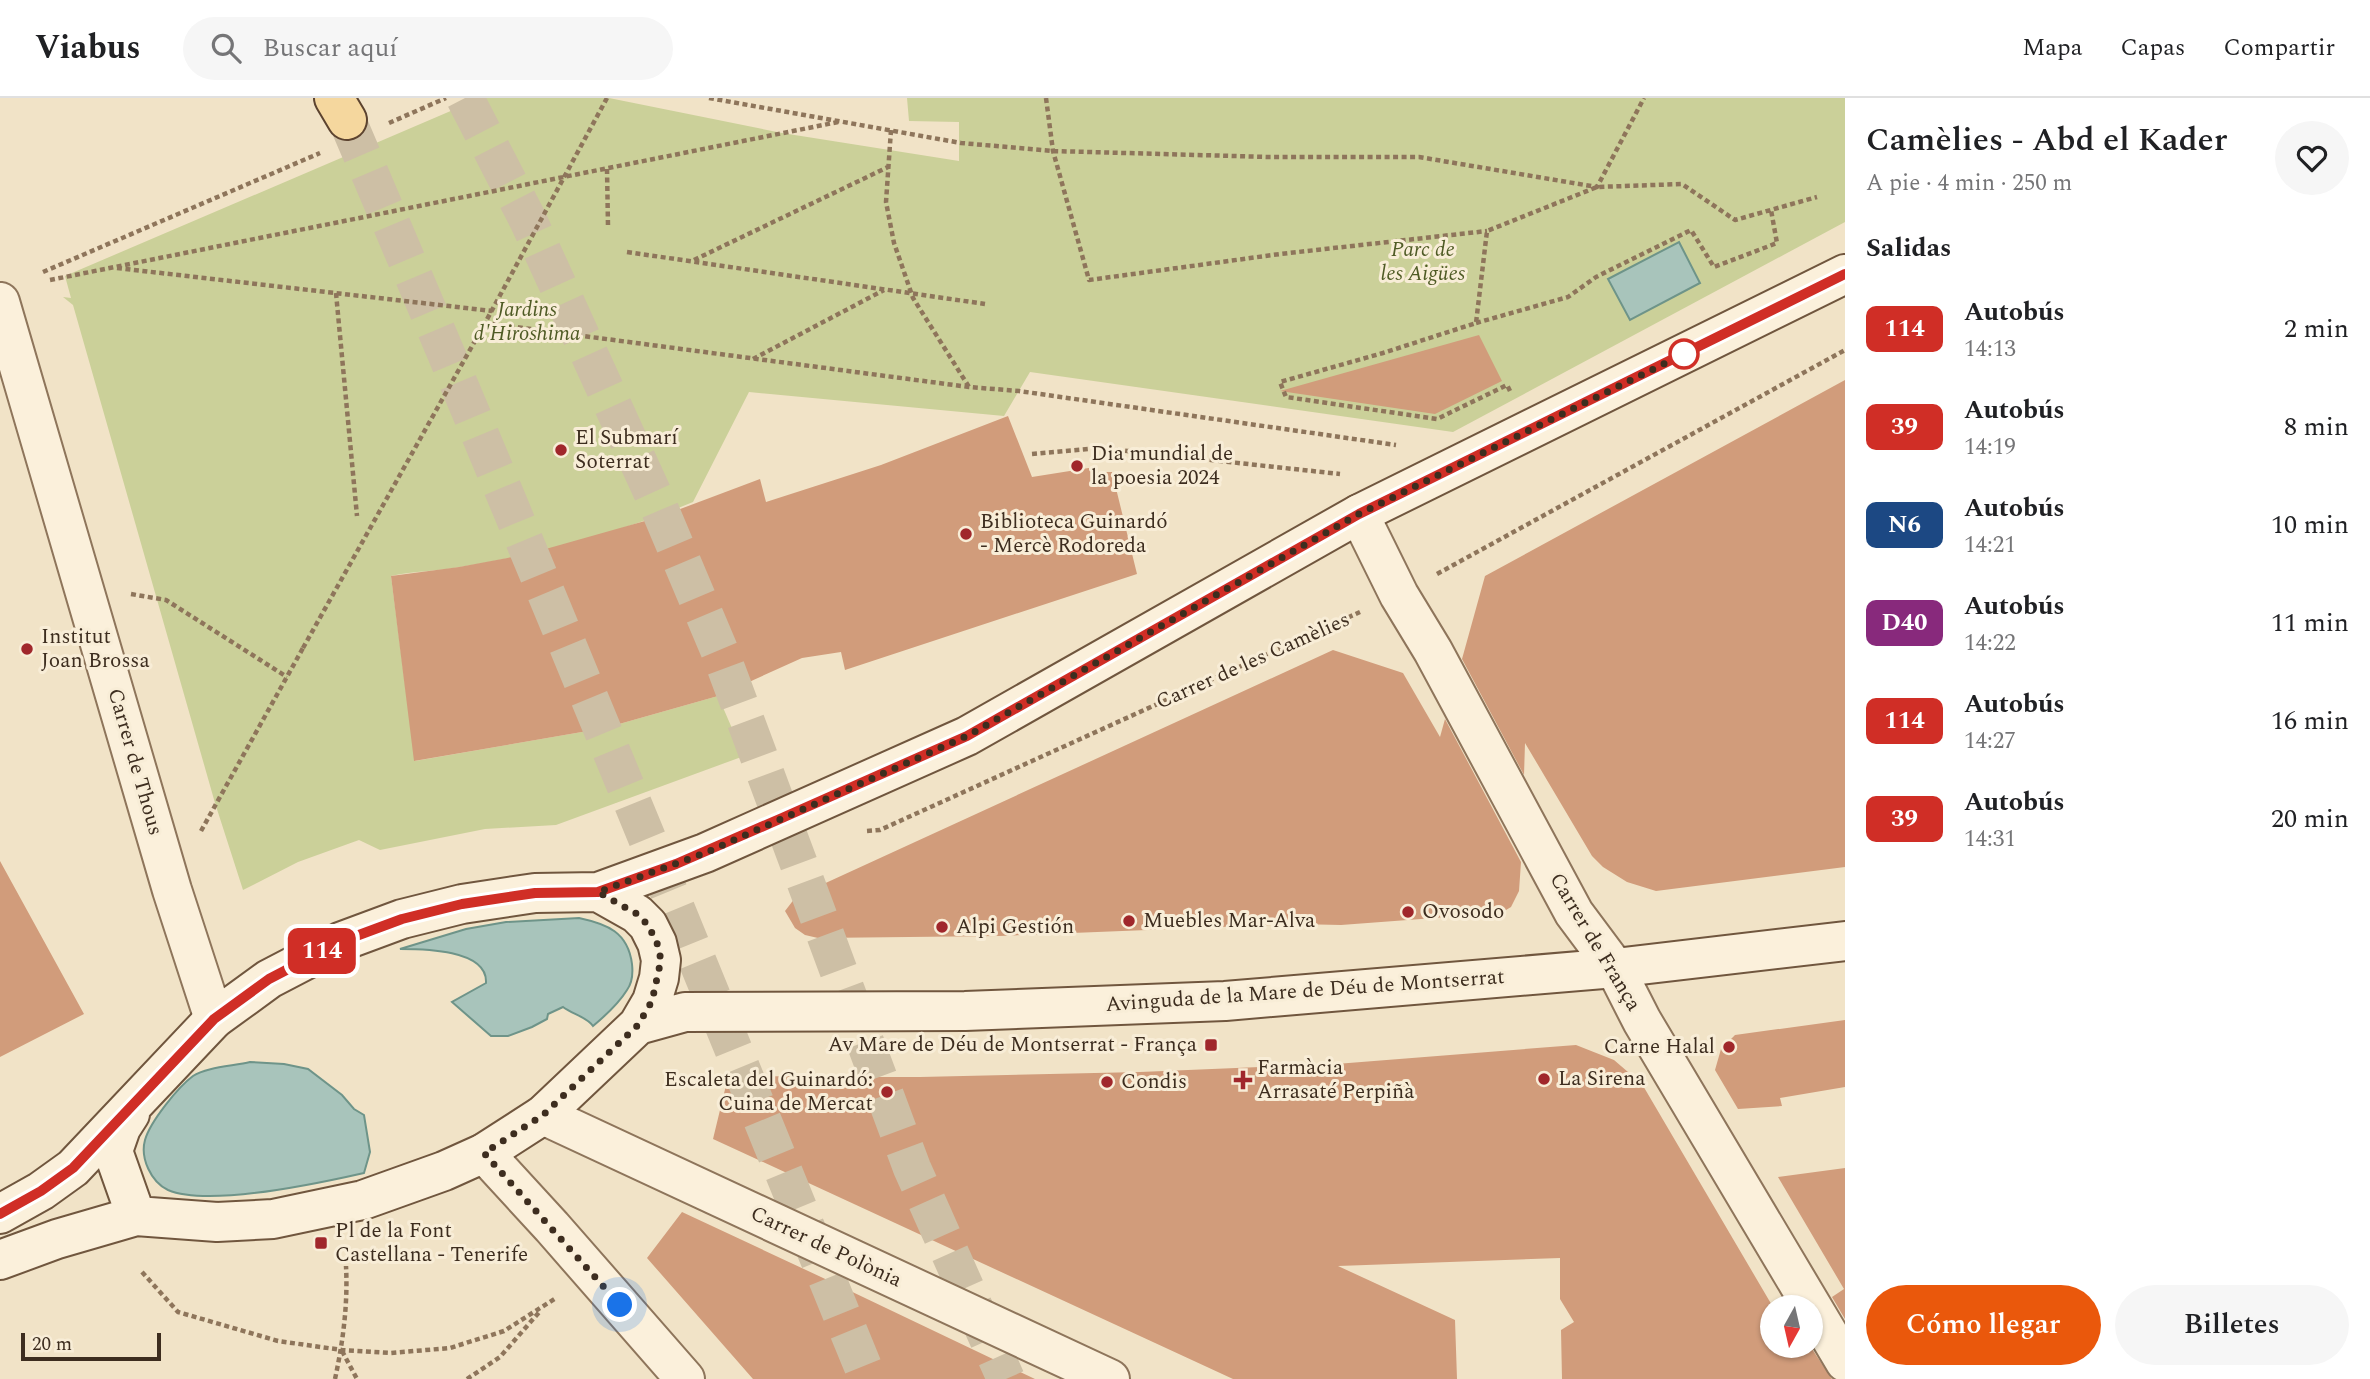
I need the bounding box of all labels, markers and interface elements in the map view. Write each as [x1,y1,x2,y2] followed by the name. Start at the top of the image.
[183,17,673,80] search box
[35,23,141,73] text: Viabus
[263,28,398,68] text: Buscar aquí
[207,29,245,67] icon: search
[2022,30,2082,66] text: Mapa
[2120,30,2185,66] text: Capas
[2223,30,2335,66] text: Compartir
[1866,115,2227,165] text: Camèlies - Abd el Kader
[2275,121,2349,195] button: heart
[1866,166,2072,201] text: A pie · 4 min · 250 m
[1866,228,1951,268] text: Salidas
[1381,234,1466,290] park label: Parc de les Aigües
[1964,292,2065,332] text: Autobús
[474,294,581,350] park label: Jardins d'Hiroshima
[2284,309,2349,349] text: 2 min
[1884,311,1925,347] text: 114
[1964,332,2016,367] text: 14:13
[1669,339,1699,369] unlabelled marker
[1964,390,2065,430] text: Autobús
[2284,407,2349,447] text: 8 min
[1891,409,1918,445] text: 39
[575,422,679,478] place label: El Submarí Soterrat
[1964,430,2016,465] text: 14:19
[1091,438,1233,494] place label: Dia mundial de la poesia 2024
[553,442,569,458] marker: El Submarí Soterrat
[1069,458,1085,474] marker: Dia mundial de la poesia 2024
[1964,488,2065,528] text: Autobús
[2271,505,2349,545] text: 10 min
[980,506,1168,562] place label: Biblioteca Guinardó - Mercè Rodoreda
[1888,507,1921,543] text: N6
[958,526,974,542] marker: Biblioteca Guinardó - Mercè Rodoreda
[1964,528,2016,563] text: 14:21
[1964,586,2065,626] text: Autobús
[2271,603,2349,643] text: 11 min
[1151,604,1355,718] street label: Carrer de les Camèlies
[1881,605,1928,641] text: D40
[41,621,150,677] place label: Institut Joan Brossa
[1964,626,2016,661] text: 14:22
[19,641,35,657] marker: Institut Joan Brossa
[1964,684,2065,724] text: Autobús
[99,685,171,839] street label: Carrer de Thous
[2271,701,2349,741] text: 16 min
[1884,703,1925,739] text: 114
[1964,724,2016,759] text: 14:27
[1964,782,2065,822] text: Autobús
[2271,799,2349,839] text: 20 min
[1891,801,1918,837] text: 39
[1964,822,2016,857] text: 14:31
[1541,867,1649,1018] street label: Carrer de França
[1422,896,1504,928] place label: Ovosodo
[1400,904,1416,920] marker: Ovosodo
[1143,905,1316,937] place label: Muebles Mar-Alva
[956,911,1074,943] place label: Alpi Gestión
[1121,913,1137,929] marker: Muebles Mar-Alva
[934,919,950,935] marker: Alpi Gestión
[282,928,362,974] line badge: 114
[302,933,342,969] text: 114
[1104,961,1506,1021] street label: Avinguda de la Mare de Déu de Montserrat
[828,1029,1198,1061] place label: Av Mare de Déu de Montserrat - França
[1604,1031,1715,1063] place label: Carne Halal
[1203,1037,1219,1053] marker: Av Mare de Déu de Montserrat - França
[1721,1039,1737,1055] marker: Carne Halal
[1257,1052,1415,1108] place label: Farmàcia Arrasaté Perpiñà
[1558,1063,1646,1095] place label: La Sirena
[664,1064,873,1120] place label: Escaleta del Guinardó: Cuina de Mercat
[1121,1066,1187,1098] place label: Condis
[1536,1071,1552,1087] marker: La Sirena
[1235,1072,1251,1088] marker: Farmàcia Arrasaté Perpiñà
[1099,1074,1115,1090] marker: Condis
[879,1084,895,1100] marker: Escaleta del Guinardó: Cuina de Mercat
[745,1198,908,1296] street label: Carrer de Polònia
[335,1215,528,1271] place label: Pl de la Font Castellana - Tenerife
[313,1235,329,1251] marker: Pl de la Font Castellana - Tenerife
[1866,1285,2101,1365] button: Cómo llegar
[2115,1285,2349,1365] button: Billetes
[602,1287,637,1322] your location
[1760,1295,1824,1358] north arrow
[1760,1295,1823,1358] map controls
[21,1330,161,1362] scale bar
[32,1330,72,1359] text: 20 m

